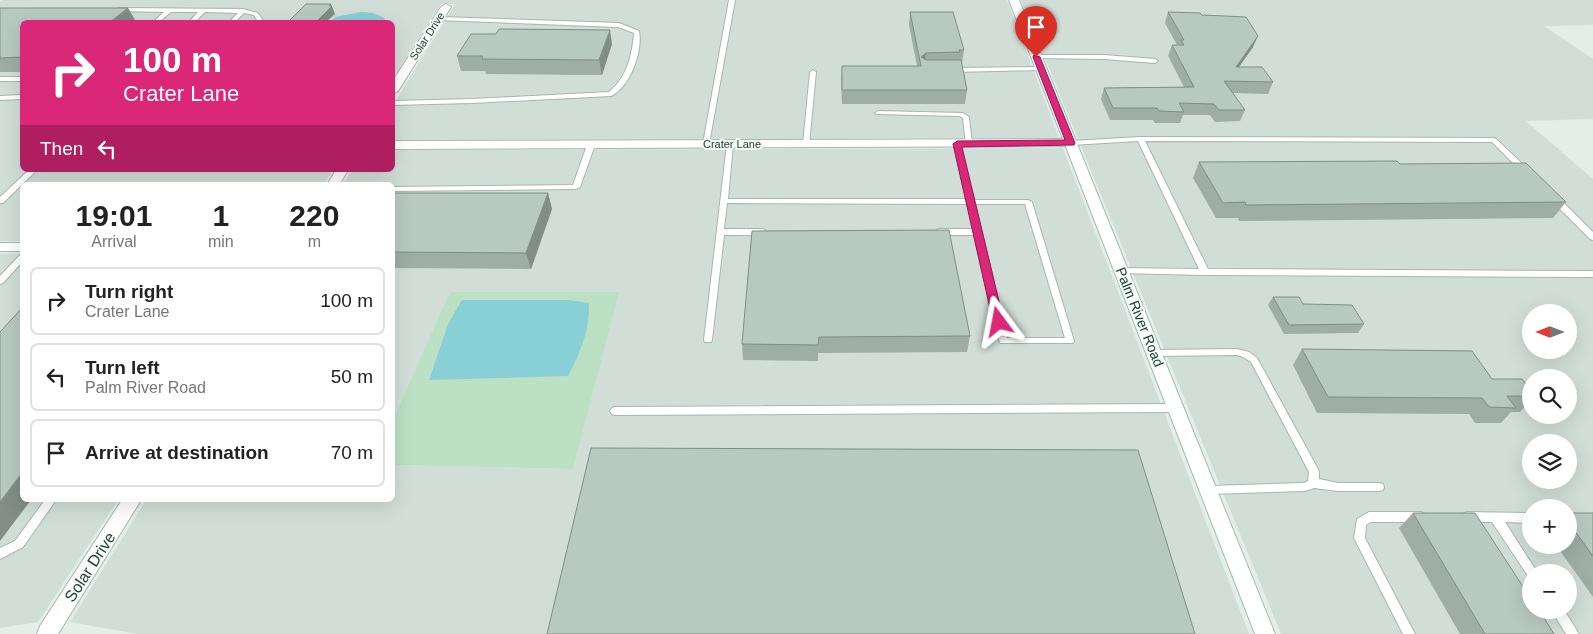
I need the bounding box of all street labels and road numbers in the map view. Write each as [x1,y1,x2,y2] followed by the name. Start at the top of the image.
[407,10,447,62] street label: Solar Drive
[703,138,761,150] street label: Crater Lane
[1113,265,1167,369] street label: Palm River Road
[61,529,119,605] street label: Solar Drive

